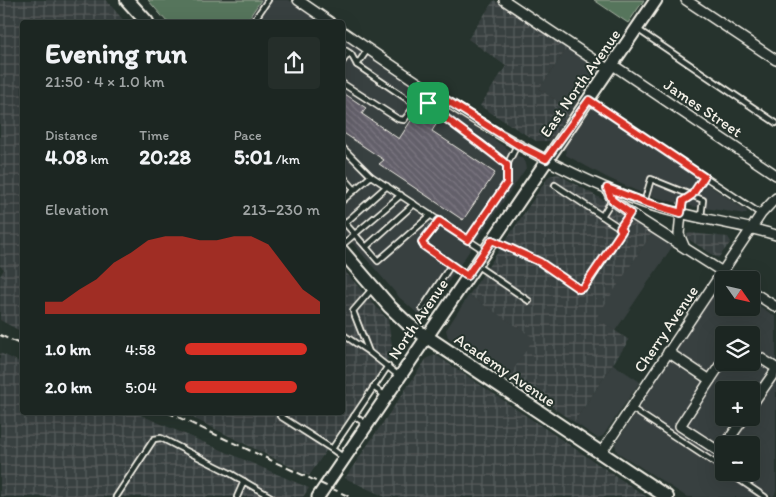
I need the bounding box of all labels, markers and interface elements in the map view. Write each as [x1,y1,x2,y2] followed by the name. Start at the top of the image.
[536,25,625,141] street label: East North Avenue
[45,36,187,70] text: Evening run
[268,37,320,89] button: share
[45,72,165,91] text: 21:50 · 4 × 1.0 km
[660,75,746,141] street label: James Street
[407,82,449,124] pin
[414,89,442,117] icon: arrive
[45,127,97,144] text: Distance
[139,127,169,144] text: Time
[234,127,262,144] text: Pace
[45,144,87,169] text: 4.08
[139,144,191,169] text: 20:28
[234,144,273,169] text: 5:01
[87,151,109,168] text: km
[273,151,300,168] text: /km
[45,200,109,219] text: Elevation
[242,200,320,219] text: 213–230 m
[715,271,760,316] north arrow
[715,271,760,481] map controls
[384,275,452,363] street label: North Avenue
[630,282,702,376] street label: Cherry Avenue
[715,326,760,371] button: layers
[451,329,559,411] street label: Academy Avenue
[45,340,91,359] text: 1.0 km
[125,340,156,359] text: 4:58
[45,378,92,397] text: 2.0 km
[125,378,157,397] text: 5:04
[715,381,760,426] button: +
[715,436,760,481] button: −

